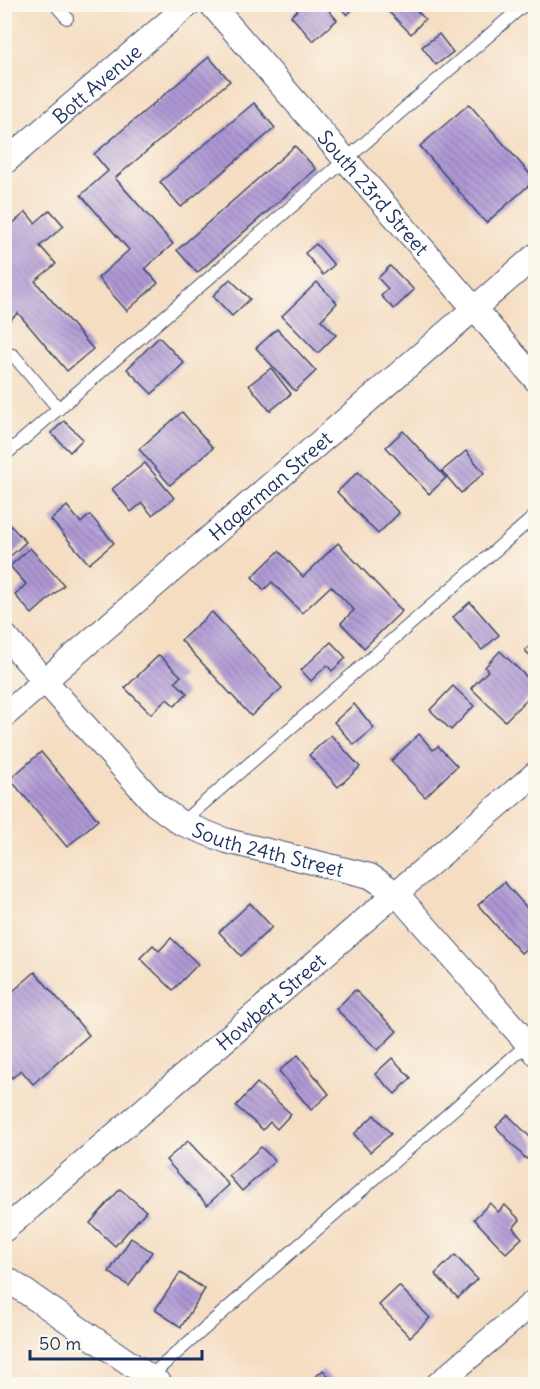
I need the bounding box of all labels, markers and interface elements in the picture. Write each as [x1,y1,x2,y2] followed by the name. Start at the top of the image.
[47,38,146,129] street label: Bott Avenue
[313,125,435,260] street label: South 23rd Street
[203,425,337,546] street label: Hagerman Street
[189,816,346,882] street label: South 24th Street
[210,947,330,1055] street label: Howbert Street
[30,1323,202,1361] scale bar
[39,1332,81,1355] text: 50 m

